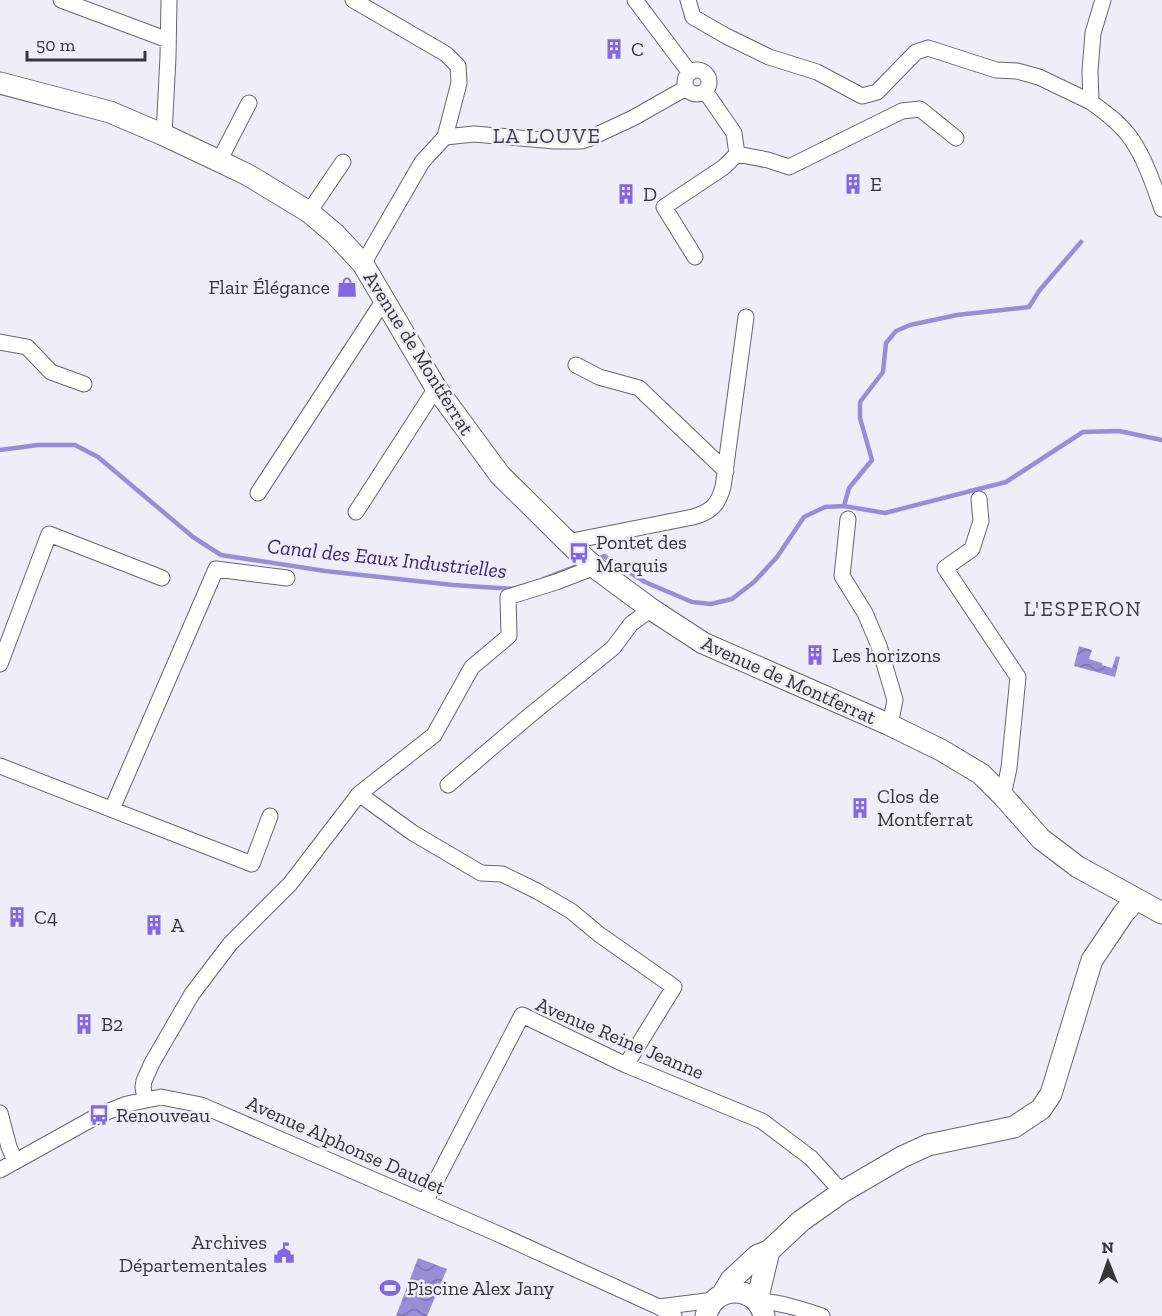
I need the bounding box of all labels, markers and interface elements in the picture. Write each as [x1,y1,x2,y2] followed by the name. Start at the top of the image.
[27,24,146,62] scale bar
[36,34,76,56] text: 50 m
[602,37,626,61] building icon: C
[631,37,644,61] place label: C
[493,123,601,148] district label: LA LOUVE
[841,172,865,196] building icon: E
[870,172,882,196] place label: E
[614,182,638,206] building icon: D
[643,182,657,206] place label: D
[359,267,479,440] street label: Avenue de Montferrat
[208,275,330,299] place label: Flair Élégance
[335,275,359,299] shop icon: Flair Élégance
[596,530,687,577] place label: Pontet des Marquis
[266,533,508,583] water label: Canal des Eaux Industrielles
[567,541,591,565] bus stop icon: Pontet des Marquis
[1024,596,1142,621] district label: L'ESPERON
[698,631,881,730] street label: Avenue de Montferrat
[803,643,827,667] building icon: Les horizons
[832,643,941,667] place label: Les horizons
[877,784,973,831] place label: Clos de Montferrat
[848,796,872,820] building icon: Clos de Montferrat
[5,905,29,929] building icon: C4
[34,905,58,929] place label: C4
[142,913,166,937] building icon: A
[171,913,185,937] place label: A
[532,992,708,1084] street label: Avenue Reine Jeanne
[72,1012,96,1036] building icon: B2
[101,1012,123,1036] place label: B2
[243,1090,450,1200] street label: Avenue Alphonse Daudet
[87,1103,111,1127] bus stop icon: Renouveau
[116,1103,210,1127] place label: Renouveau
[119,1230,267,1277] place label: Archives Départementales
[1078,1232,1138,1292] north arrow
[1101,1238,1114,1257] text: N
[272,1241,296,1265] public building icon: Archives Départementales
[378,1276,402,1300] sports icon: Piscine Alex Jany
[407,1276,555,1300] place label: Piscine Alex Jany

